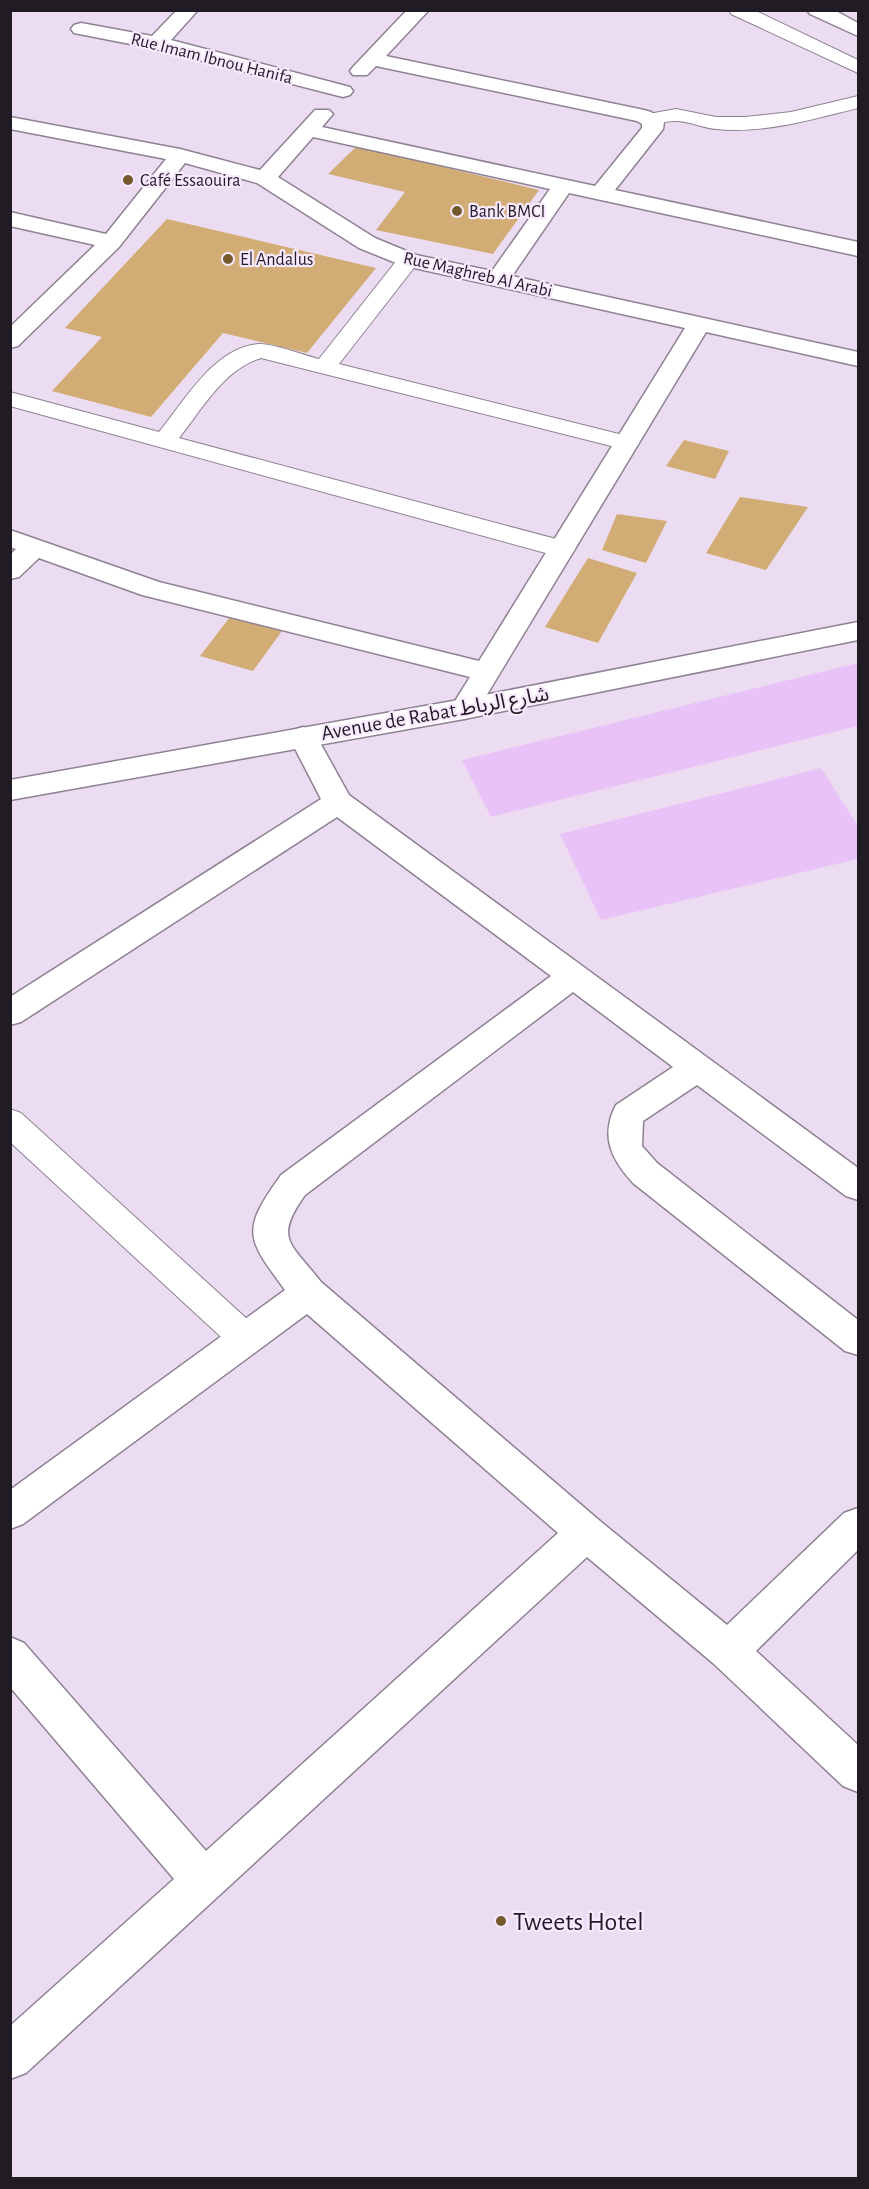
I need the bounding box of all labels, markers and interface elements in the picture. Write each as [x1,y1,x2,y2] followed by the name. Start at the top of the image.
[129,30,295,88] street label: Rue Imam Ibnou Hanifa
[140,172,241,190] place label: Café Essaouira
[121,173,135,187] marker: Café Essaouira
[469,203,545,221] place label: Bank BMCI
[450,204,464,218] marker: Bank BMCI
[402,249,554,301] street label: Rue Maghreb Al Arabi
[240,251,314,269] place label: El Andalus
[221,252,235,266] marker: El Andalus
[319,683,551,748] street label: Avenue de Rabat شارع الرباط
[513,1909,644,1935] place label: Tweets Hotel
[494,1914,508,1928] marker: Tweets Hotel

